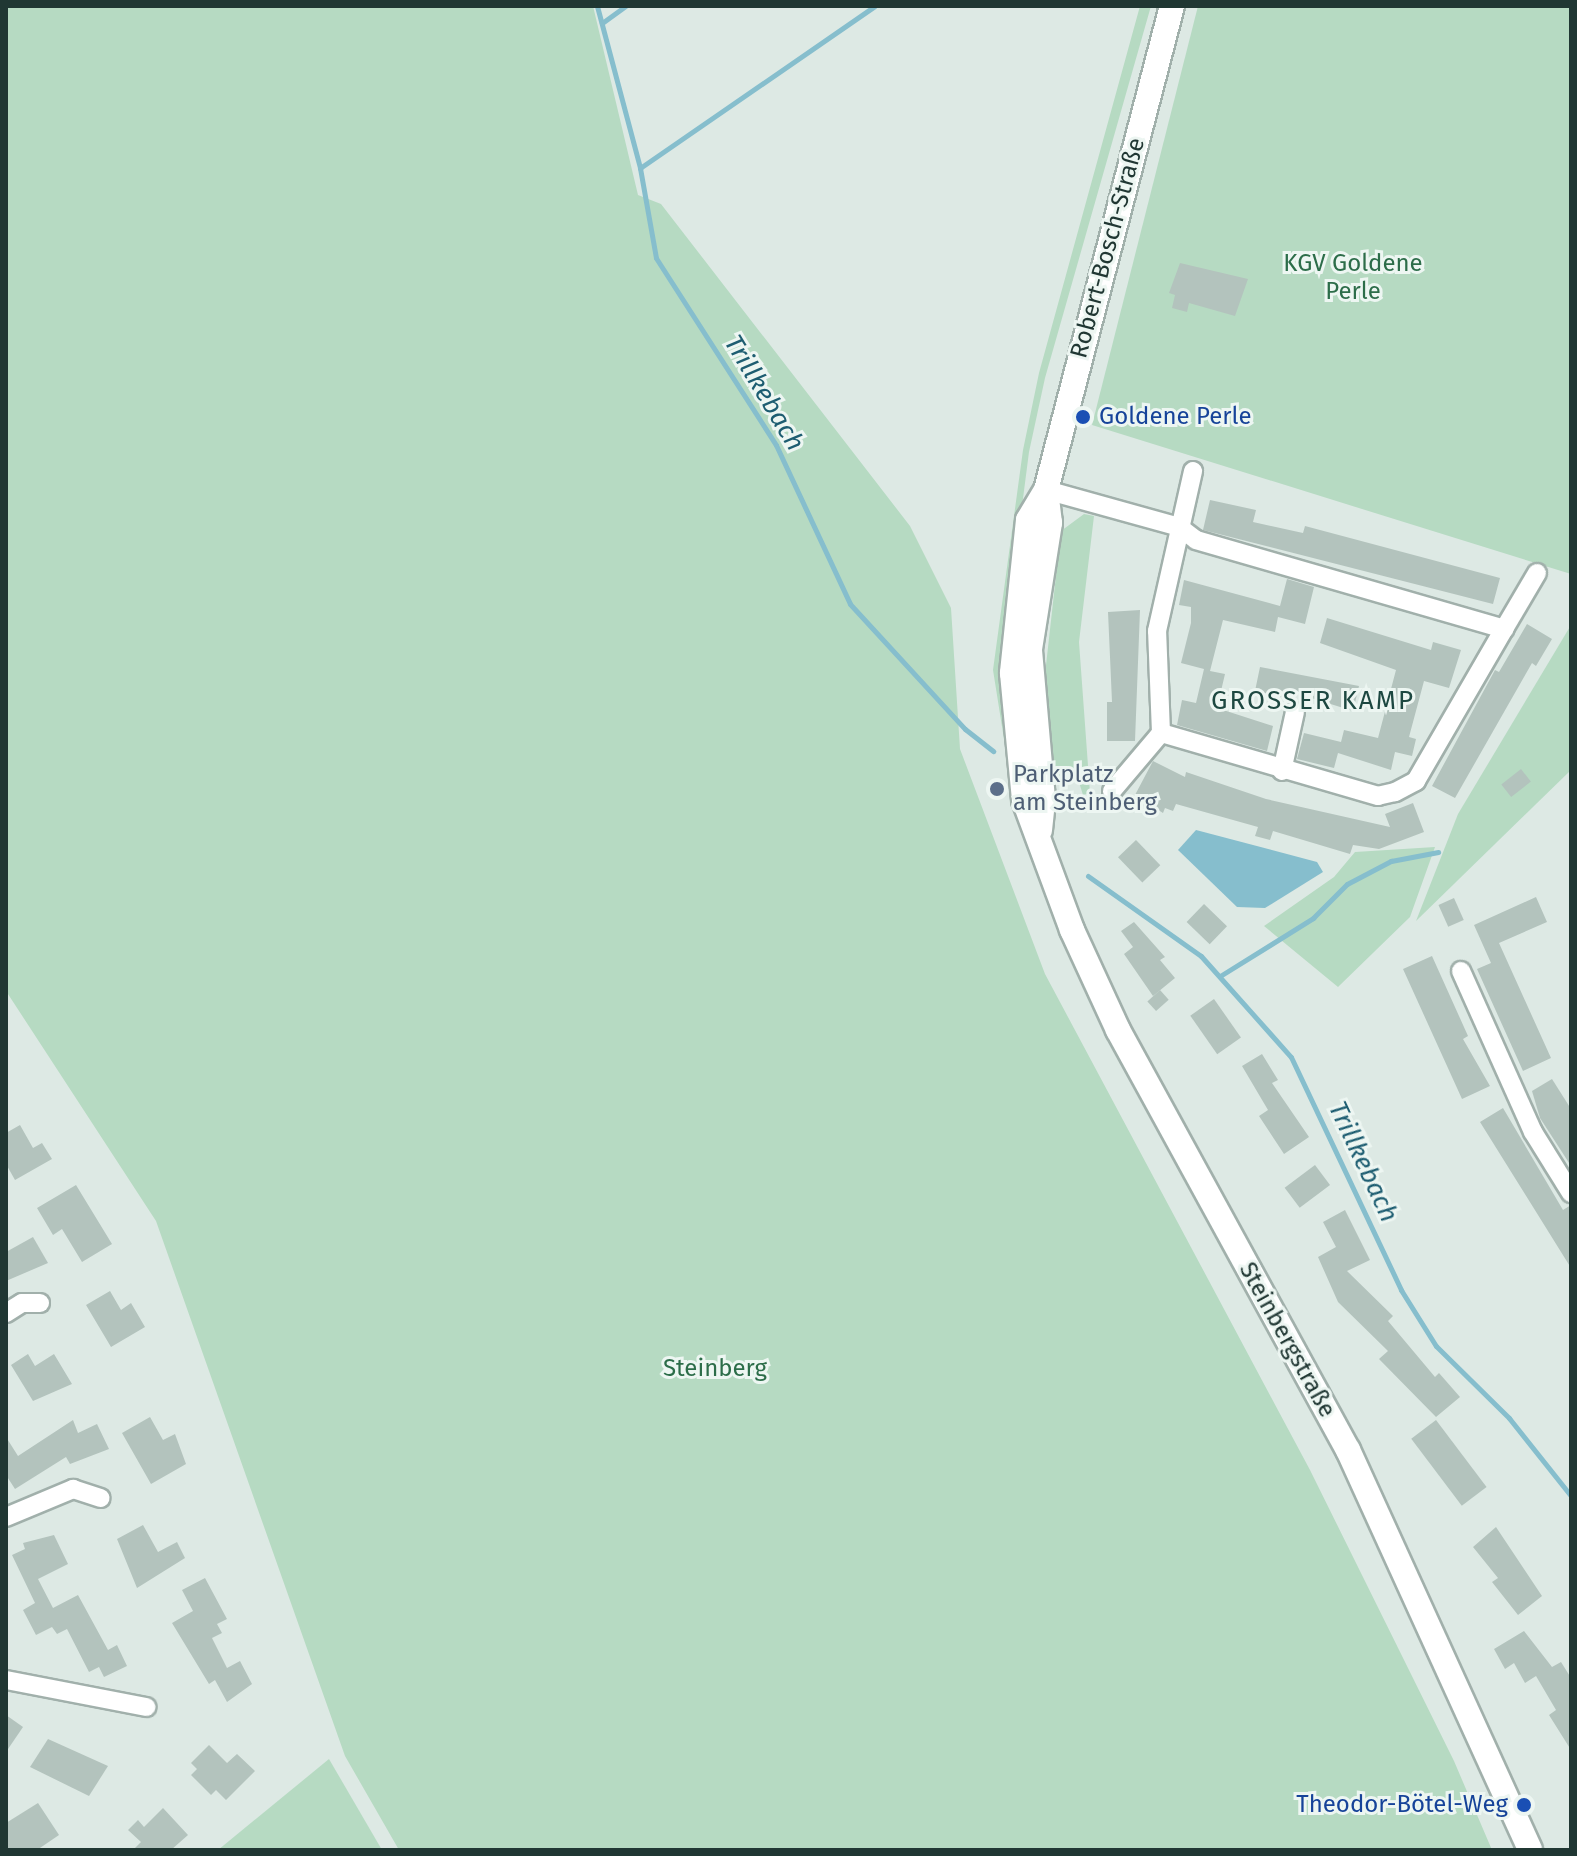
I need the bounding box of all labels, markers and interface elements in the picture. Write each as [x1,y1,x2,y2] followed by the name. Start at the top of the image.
[1065,135,1151,361] street label: Robert-Bosch-Straße
[1283,250,1423,306] park label: KGV Goldene Perle
[717,329,811,457] water label: Trillkebach
[1099,403,1252,431] place label: Goldene Perle
[1074,408,1092,426] marker: Goldene Perle
[1211,685,1415,717] district label: GROSSER KAMP
[1013,761,1157,817] place label: Parkplatz am Steinberg
[988,780,1006,798] marker: Parkplatz am Steinberg
[1322,1097,1404,1227] water label: Trillkebach
[1233,1258,1341,1422] street label: Steinbergstraße
[663,1355,767,1383] park label: Steinberg
[1296,1791,1508,1819] place label: Theodor-Bötel-Weg
[1515,1796,1533,1814] marker: Theodor-Bötel-Weg

